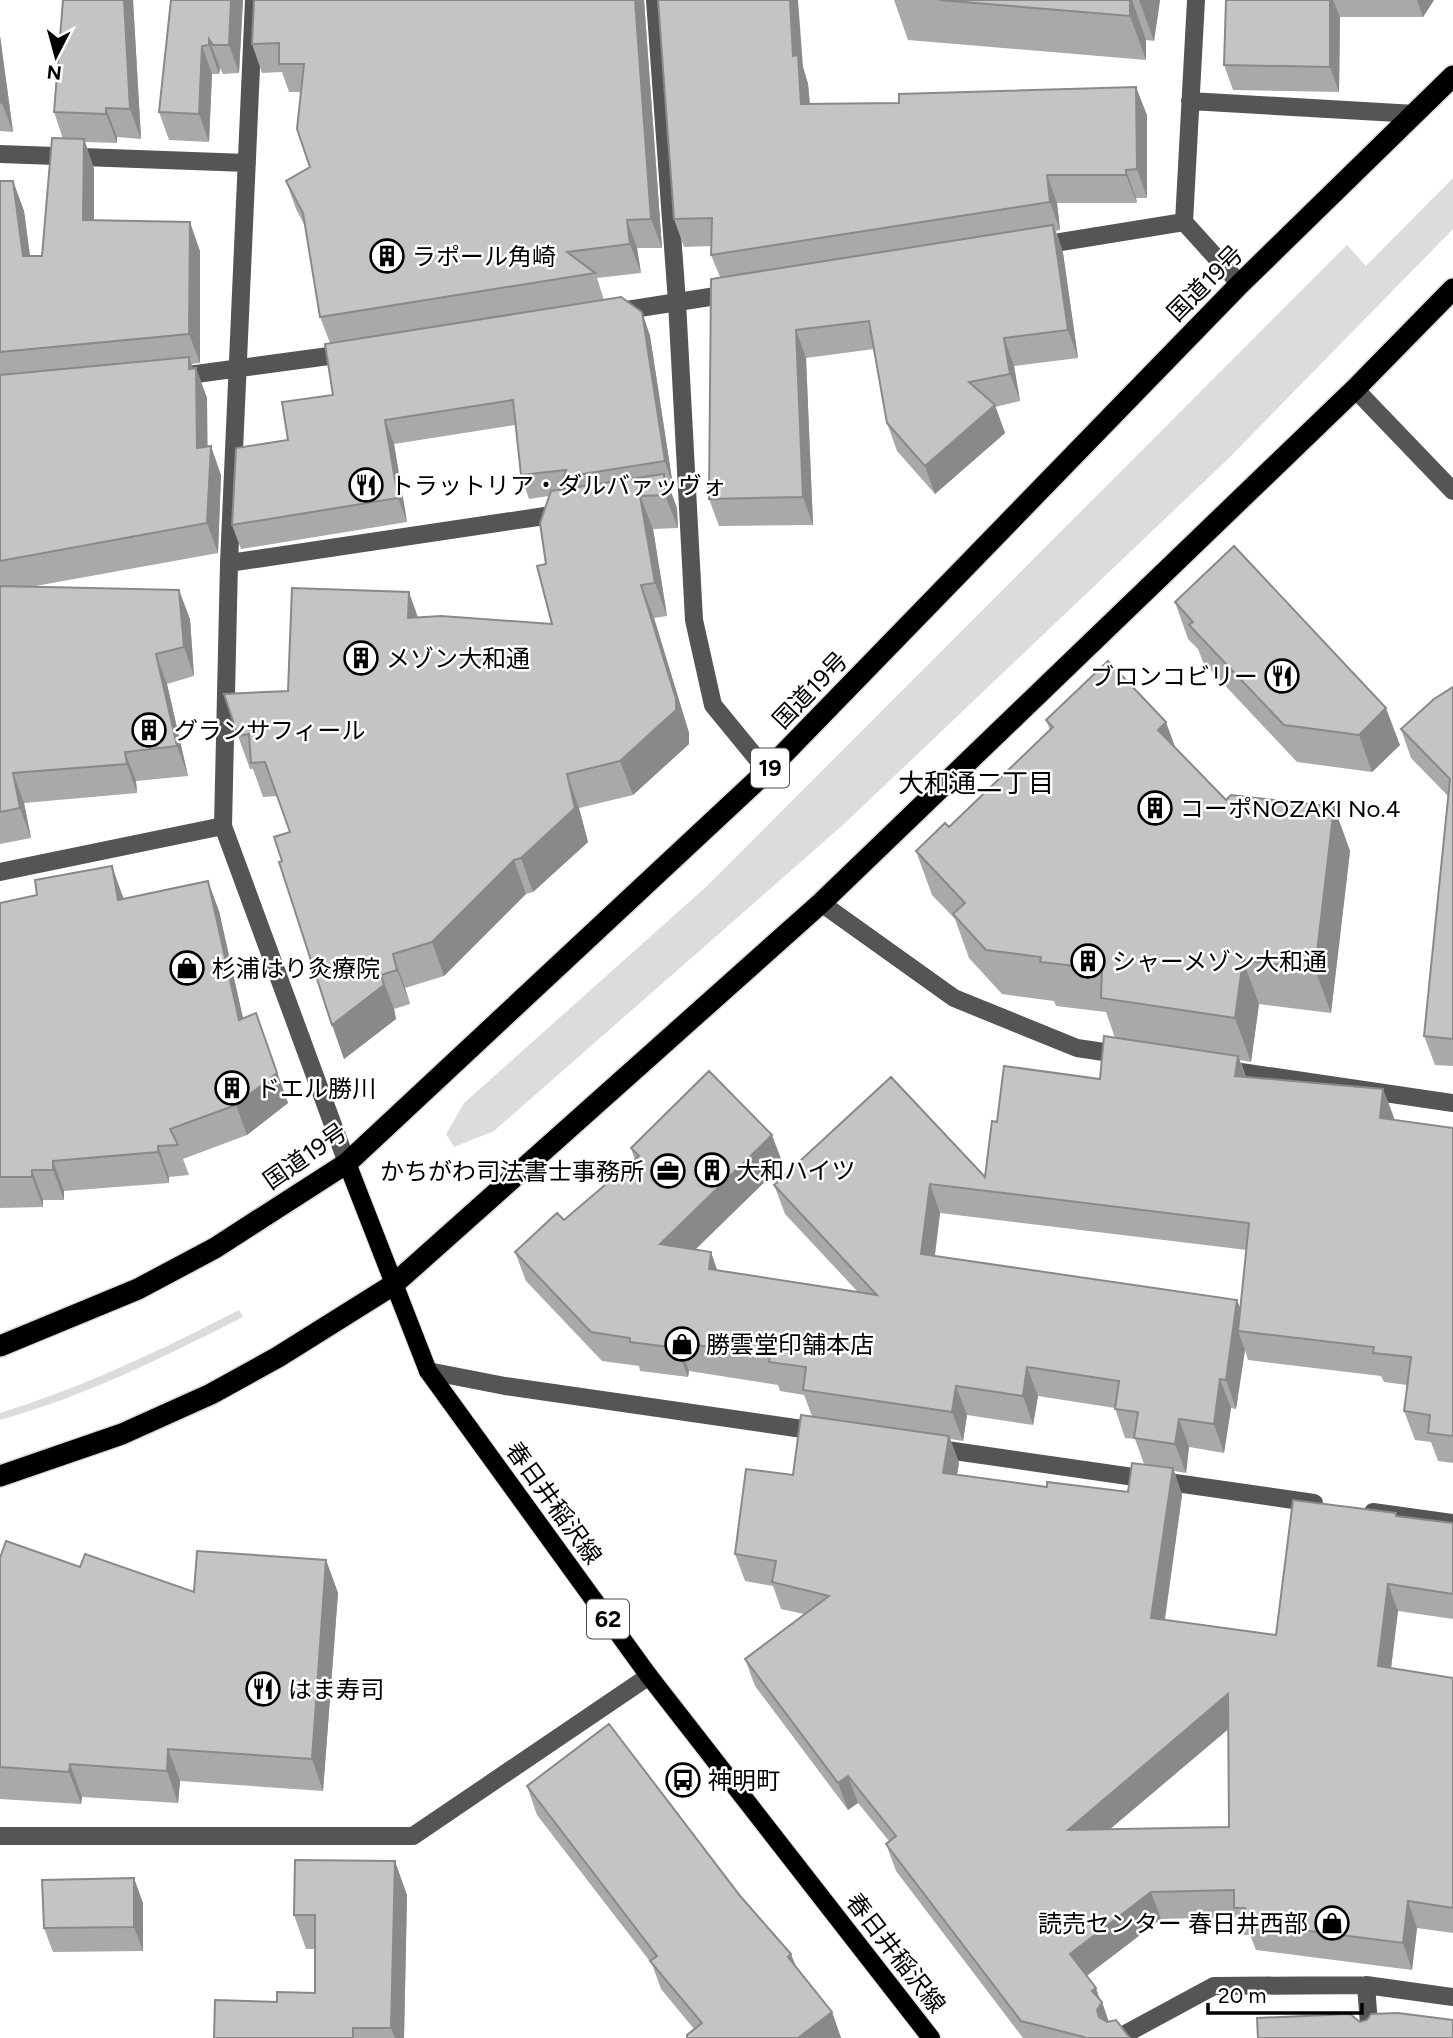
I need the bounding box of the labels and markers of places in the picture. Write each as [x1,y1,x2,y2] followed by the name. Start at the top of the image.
[368,237,406,275] building icon: ラポール角崎
[412,242,556,271] place label: ラポール角崎
[347,466,385,504] restaurant icon: トラットリア・ダルバァッヴォ
[390,471,726,500] place label: トラットリア・ダルバァッヴォ
[342,639,380,677] building icon: メゾン大和通
[386,644,530,673] place label: メゾン大和通
[1263,657,1301,695] restaurant icon: ブロンコビリー
[1090,662,1258,691] place label: ブロンコビリー
[130,711,168,749] building icon: グランサフィール
[174,716,366,745] place label: グランサフィール
[1136,789,1174,827] building icon: コーポNOZAKI No.4
[1180,794,1400,823] place label: コーポNOZAKI No.4
[1069,942,1107,980] building icon: シャーメゾン大和通
[1112,947,1327,976] place label: シャーメゾン大和通
[168,949,206,987] shop icon: 杉浦はり灸療院
[212,954,380,983] place label: 杉浦はり灸療院
[213,1069,251,1107] building icon: ドエル勝川
[256,1074,376,1103] place label: ドエル勝川
[693,1151,731,1189] building icon: 大和ハイツ
[649,1152,687,1190] office icon: かちがわ司法書士事務所
[736,1156,856,1185] place label: 大和ハイツ
[380,1157,644,1186] place label: かちがわ司法書士事務所
[663,1325,701,1363] shop icon: 勝雲堂印舗本店
[706,1330,874,1359] place label: 勝雲堂印舗本店
[244,1670,282,1708] restaurant icon: はま寿司
[288,1675,384,1704] place label: はま寿司
[664,1761,702,1799] bus stop icon: 神明町
[708,1766,780,1795] place label: 神明町
[1313,1904,1351,1942] shop icon: 読売センター 春日井西部
[1038,1909,1308,1938] place label: 読売センター 春日井西部

